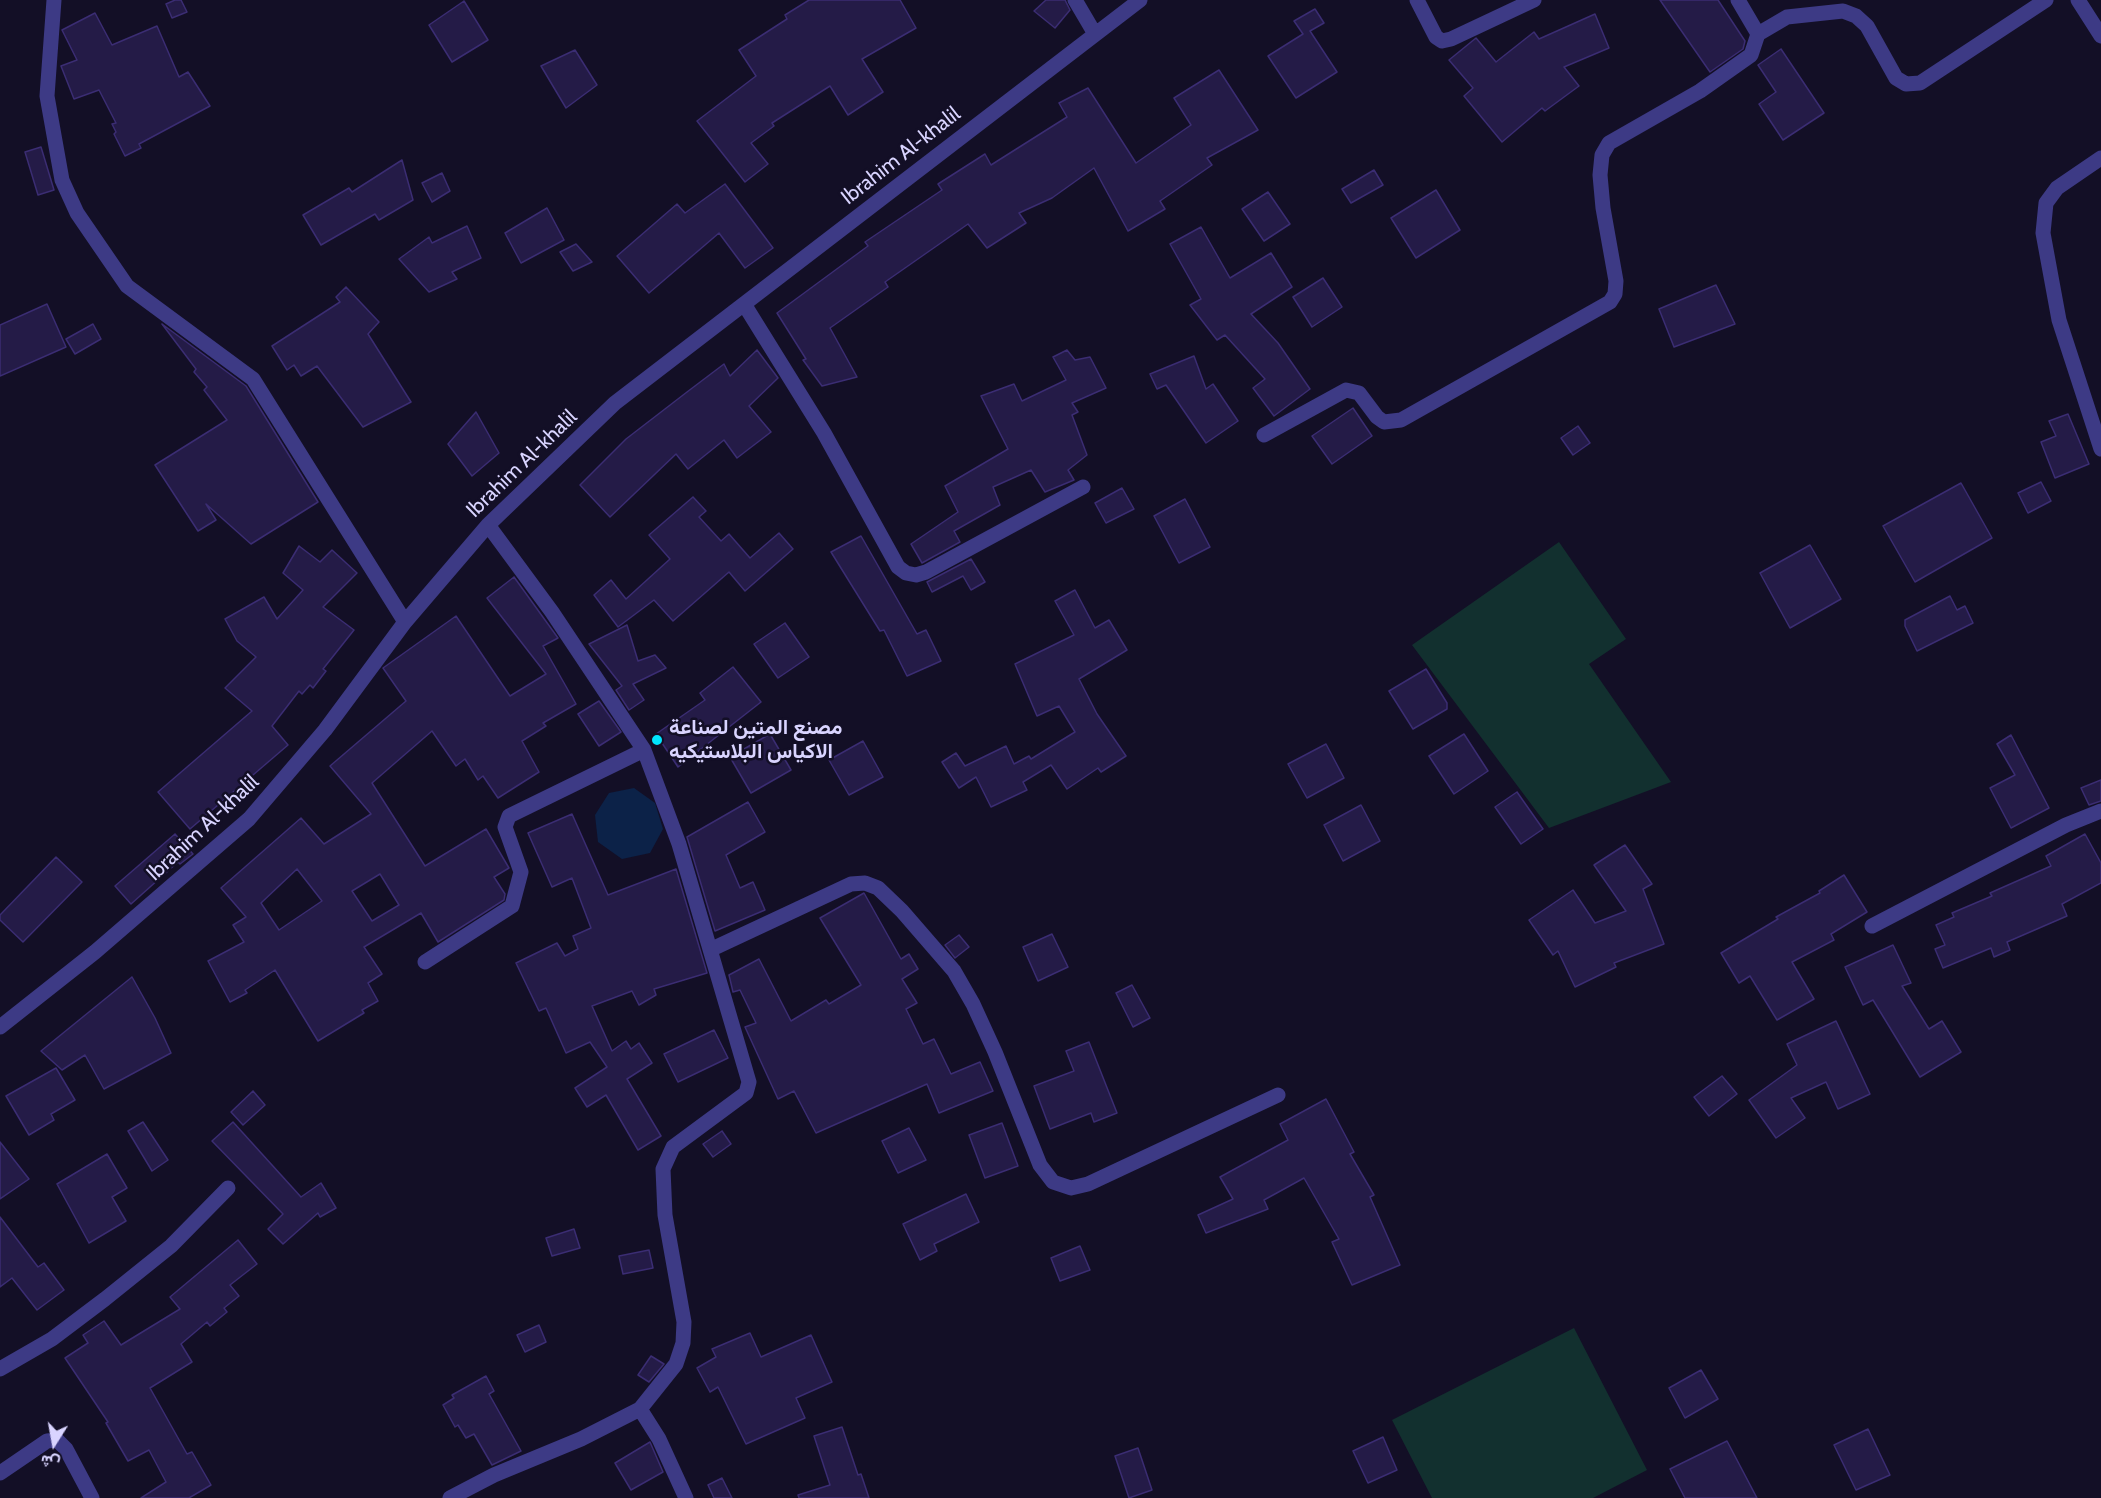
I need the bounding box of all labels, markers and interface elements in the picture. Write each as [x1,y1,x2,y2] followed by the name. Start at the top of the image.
[836,102,966,210] street label: Ibrahim Al-khalil
[461,405,583,523] street label: Ibrahim Al-khalil
[669,715,842,765] place label: مصنع المتين لصناعة الاكياس البلاستيكيه
[650,733,664,747] marker: مصنع المتين لصناعة الاكياس البلاستيكيه
[142,770,264,886] street label: Ibrahim Al-khalil
[24,1414,84,1474] north arrow
[39,1451,62,1473] text: ش

